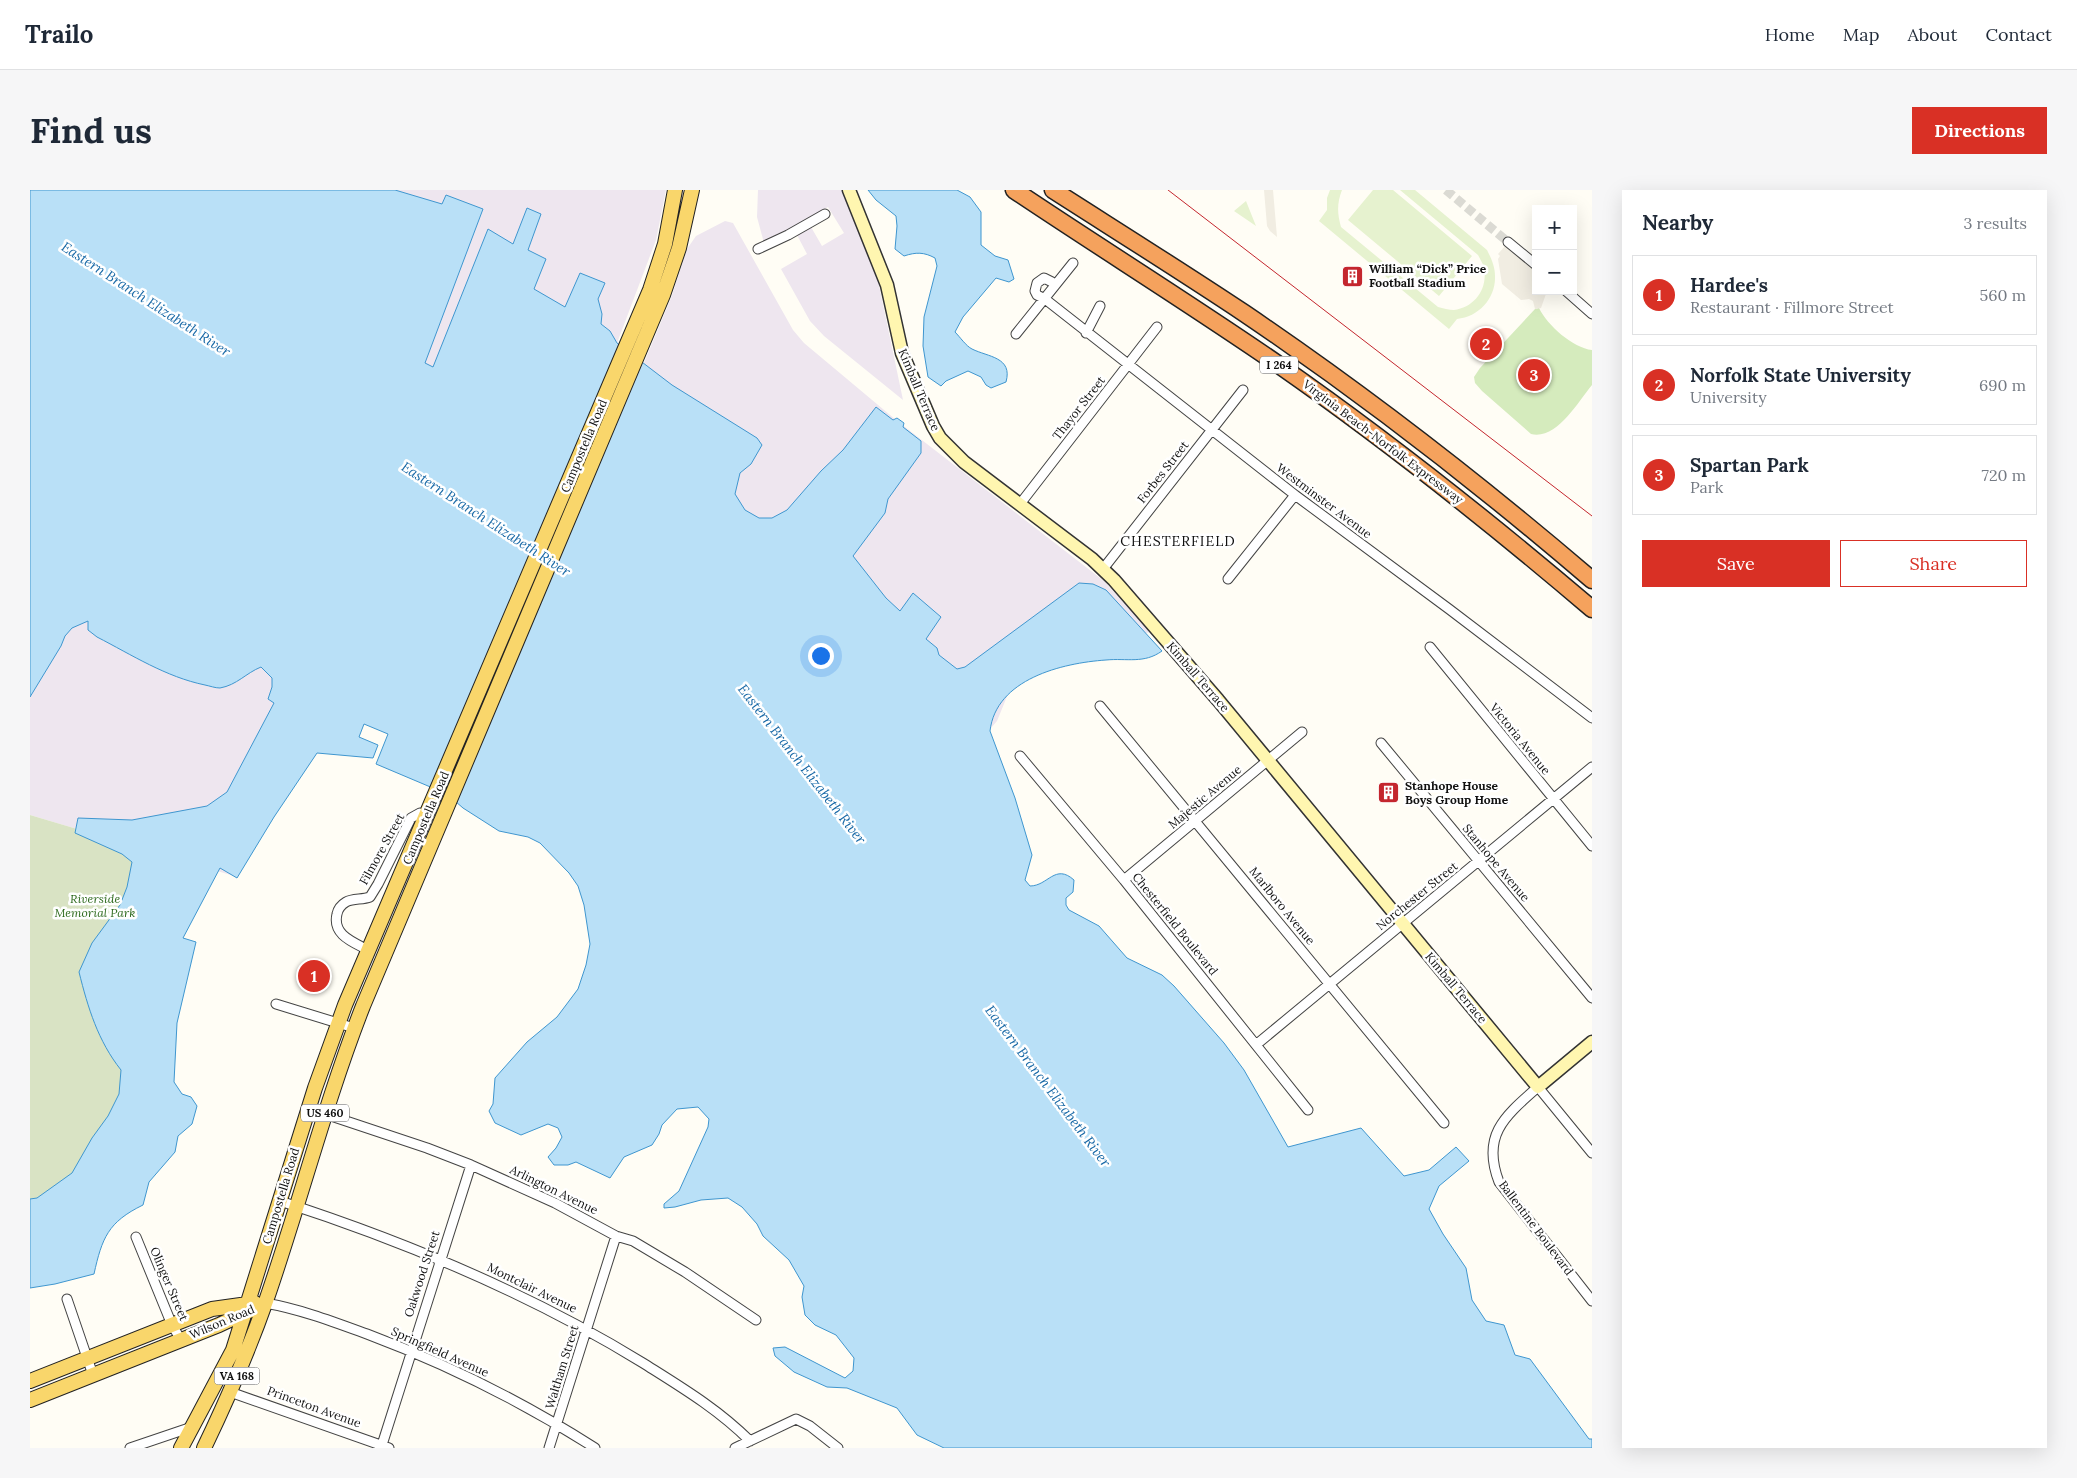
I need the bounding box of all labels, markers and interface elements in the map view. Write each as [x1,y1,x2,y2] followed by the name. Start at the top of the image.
[25,19,93,50] text: Trailo
[1765,23,1815,46] text: Home
[1843,23,1879,46] text: Map
[1907,23,1957,46] text: About
[1985,23,2052,46] text: Contact
[1912,107,2047,154] button: Directions
[30,108,152,153] text: Find us
[1532,205,1577,295] map controls
[1532,205,1577,250] button: +
[1642,209,1713,236] text: Nearby
[1963,213,2027,233] text: 3 results
[58,238,234,361] water label: Eastern Branch Elizabeth River
[1532,250,1577,295] button: −
[1369,261,1487,290] place label: William “Dick” Price Football Stadium
[1341,264,1365,288] building icon: William “Dick” Price Football Stadium
[1690,273,1768,297] text: Hardee's
[1656,285,1662,305] text: 1
[1980,285,2026,305] text: 560 m
[1690,297,1894,317] text: Restaurant · Fillmore Street
[1470,325,1502,363] pin: 2
[895,346,944,434] street label: Kimball Terrace
[1260,356,1298,374] road number: I 264
[1518,356,1550,394] pin: 3
[1690,363,1911,387] text: Norfolk State University
[1049,373,1108,442] street label: Thayor Street
[1655,375,1663,395] text: 2
[1979,375,2026,395] text: 690 m
[1299,376,1467,507] street label: Virginia Beach-Norfolk Expressway
[1690,387,1767,407] text: University
[557,397,610,495] street label: Campostella Road
[1134,437,1192,506] street label: Forbes Street
[1690,453,1809,477] text: Spartan Park
[398,458,574,581] water label: Eastern Branch Elizabeth River
[1274,460,1375,542] street label: Westminster Avenue
[1655,465,1663,485] text: 3
[1982,465,2026,485] text: 720 m
[1690,477,1723,497] text: Park
[1120,532,1236,550] district label: CHESTERFIELD
[1642,540,1830,587] button: Save
[1840,540,2027,587] button: Share
[1164,639,1233,715] street label: Kimball Terrace
[808,643,834,669] your location
[734,680,870,848] water label: Eastern Branch Elizabeth River
[1486,699,1554,778] street label: Victoria Avenue
[1165,761,1245,832] street label: Majestic Avenue
[399,769,452,867] street label: Campostella Road
[1405,778,1509,807] place label: Stanhope House Boys Group Home
[1377,781,1401,805] building icon: Stanhope House Boys Group Home
[356,810,408,887] street label: Filmore Street
[1460,821,1534,905] street label: Stanhope Avenue
[1373,858,1461,933] street label: Norchester Street
[1246,864,1319,948] street label: Marlboro Avenue
[1129,869,1221,978] street label: Chesterfield Boulevard
[55,891,135,920] park label: Riverside Memorial Park
[1422,949,1491,1027] street label: Kimball Terrace
[298,957,330,995] pin: 1
[981,1002,1115,1171] water label: Eastern Branch Elizabeth River
[301,1104,349,1121] road number: US 460
[259,1146,302,1246] street label: Campostella Road
[507,1161,601,1218] street label: Arlington Avenue
[1496,1177,1577,1278] street label: Ballentine Boulevard
[400,1228,443,1319] street label: Oakwood Street
[147,1245,192,1323] street label: Olinger Street
[485,1259,580,1316] street label: Montclair Avenue
[187,1301,257,1342] street label: Wilson Road
[389,1323,492,1380] street label: Springfield Avenue
[542,1323,581,1411] street label: Waltham Street
[214,1368,260,1384] road number: VA 168
[265,1383,364,1431] street label: Princeton Avenue

